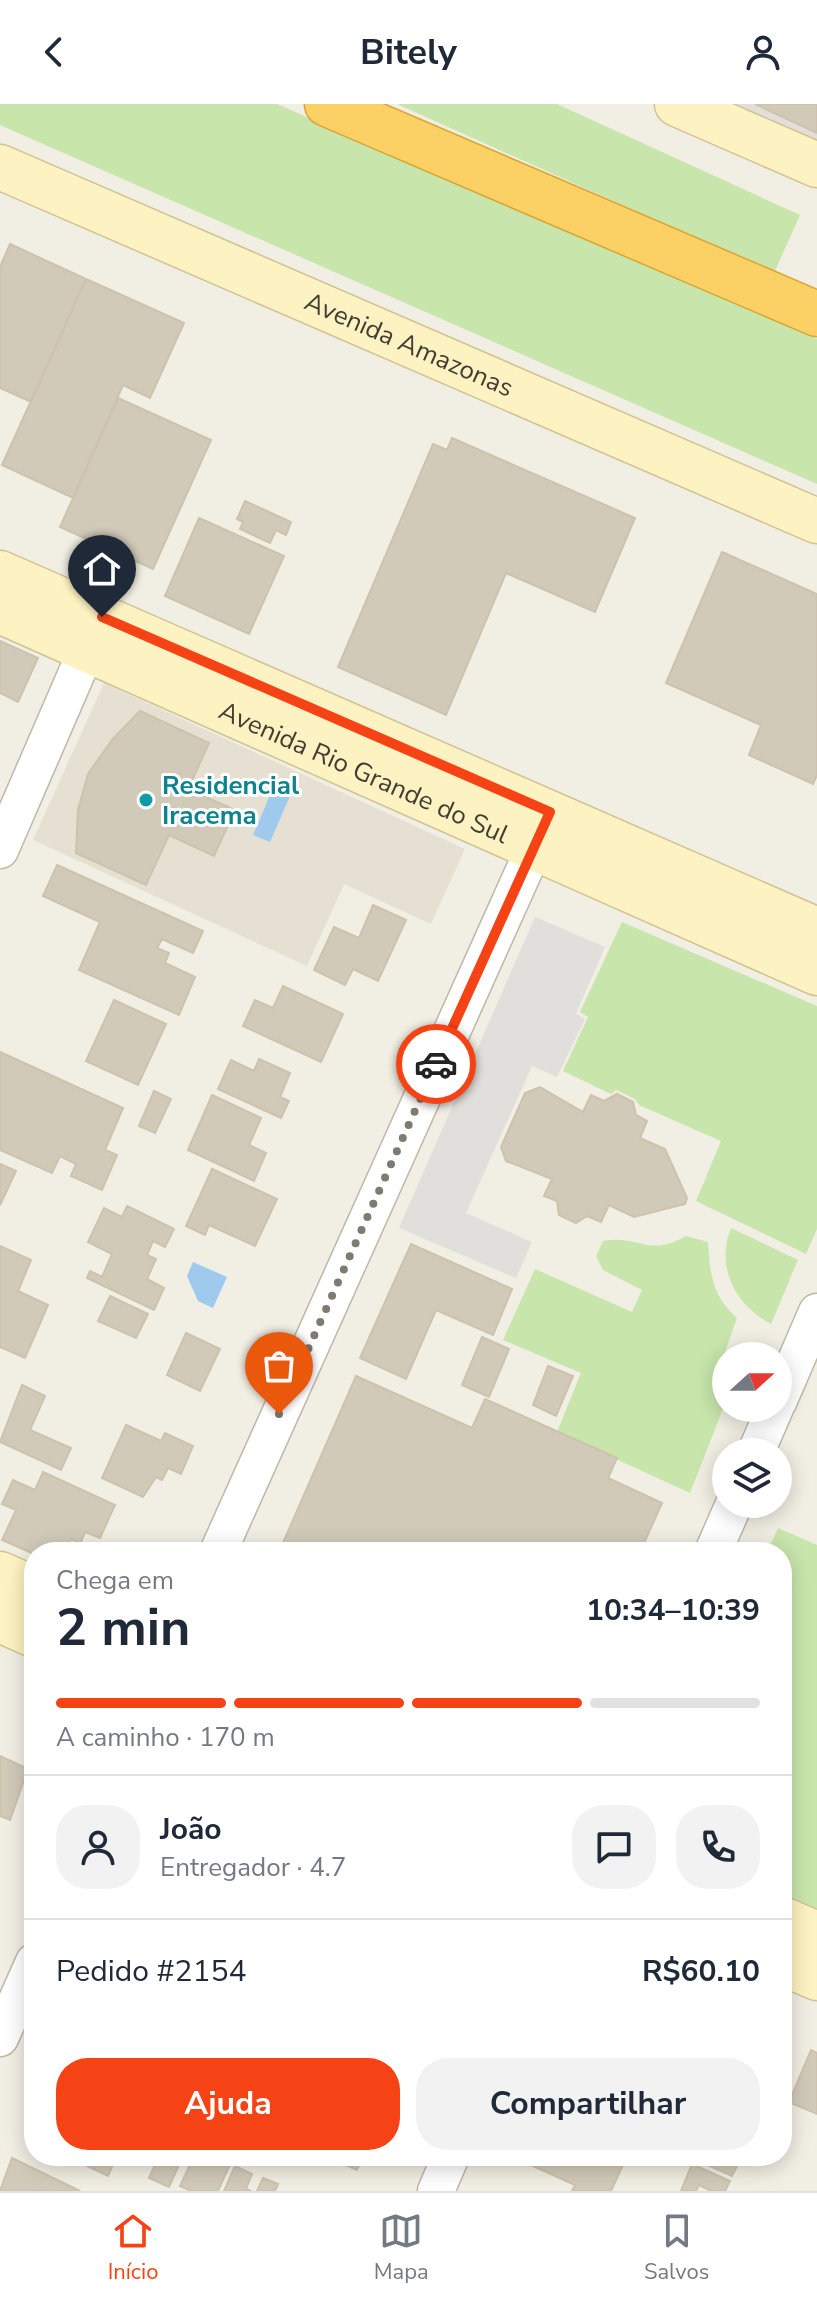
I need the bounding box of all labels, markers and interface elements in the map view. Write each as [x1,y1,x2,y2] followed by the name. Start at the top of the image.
[360,28,457,77] text: Bitely
[32,30,76,74] icon: back
[741,30,785,74] icon: person
[299,284,519,405] street label: Avenida Amazonas
[68,535,136,617] pin
[80,547,124,591] icon: home
[214,693,514,852] street label: Avenida Rio Grande do Sul
[162,768,300,833] place label: Residencial Iracema
[137,791,155,809] marker: Residencial Iracema
[396,1024,476,1104] courier
[414,1042,458,1086] icon: car
[245,1332,313,1414] pin
[712,1342,792,1422] north arrow
[712,1342,792,1518] map controls
[257,1344,301,1388] icon: bag
[712,1438,792,1518] button: layers
[56,1563,174,1598] text: Chega em
[586,1590,760,1631] text: 10:34–10:39
[56,1592,191,1663] text: 2 min
[56,1720,275,1755] text: A caminho · 170 m
[56,1805,140,1889] button: person
[572,1805,656,1889] button: chat
[676,1805,760,1889] button: phone
[160,1809,222,1850] text: João
[160,1850,346,1885] text: Entregador · 4.7
[56,1951,247,1992] text: Pedido #2154
[642,1951,760,1992] text: R$60.10
[56,2058,400,2150] button: Ajuda
[416,2058,760,2150] button: Compartilhar
[108,2209,158,2287] tab: Início
[374,2209,429,2287] tab: Mapa
[644,2209,709,2287] tab: Salvos

